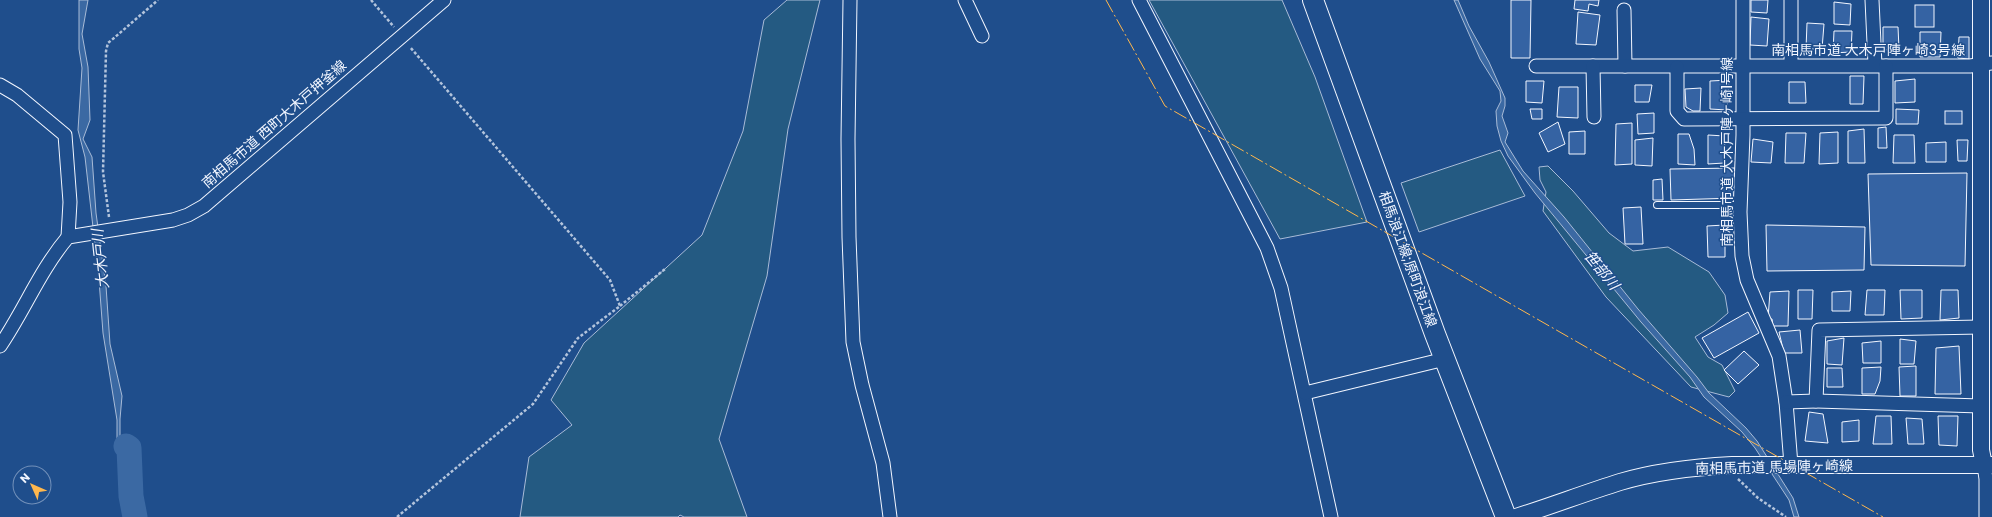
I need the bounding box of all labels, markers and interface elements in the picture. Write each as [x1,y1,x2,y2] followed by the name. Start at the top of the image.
[1771,40,1965,60] street label: 南相馬市道 大木戸陣ヶ崎3号線
[197,56,351,192] street label: 南相馬市道 西町大木戸押釜線
[1717,57,1737,247] street label: 南相馬市道 大木戸陣ヶ崎1号線
[1374,188,1442,330] street label: 相馬浪江線;原町浪江線
[86,226,114,290] water label: 大木戸川
[1580,246,1626,296] water label: 笹部川
[1695,456,1853,478] street label: 南相馬市道 馬場陣ヶ崎線
[12,465,52,505] north arrow
[16,469,34,487] text: N

